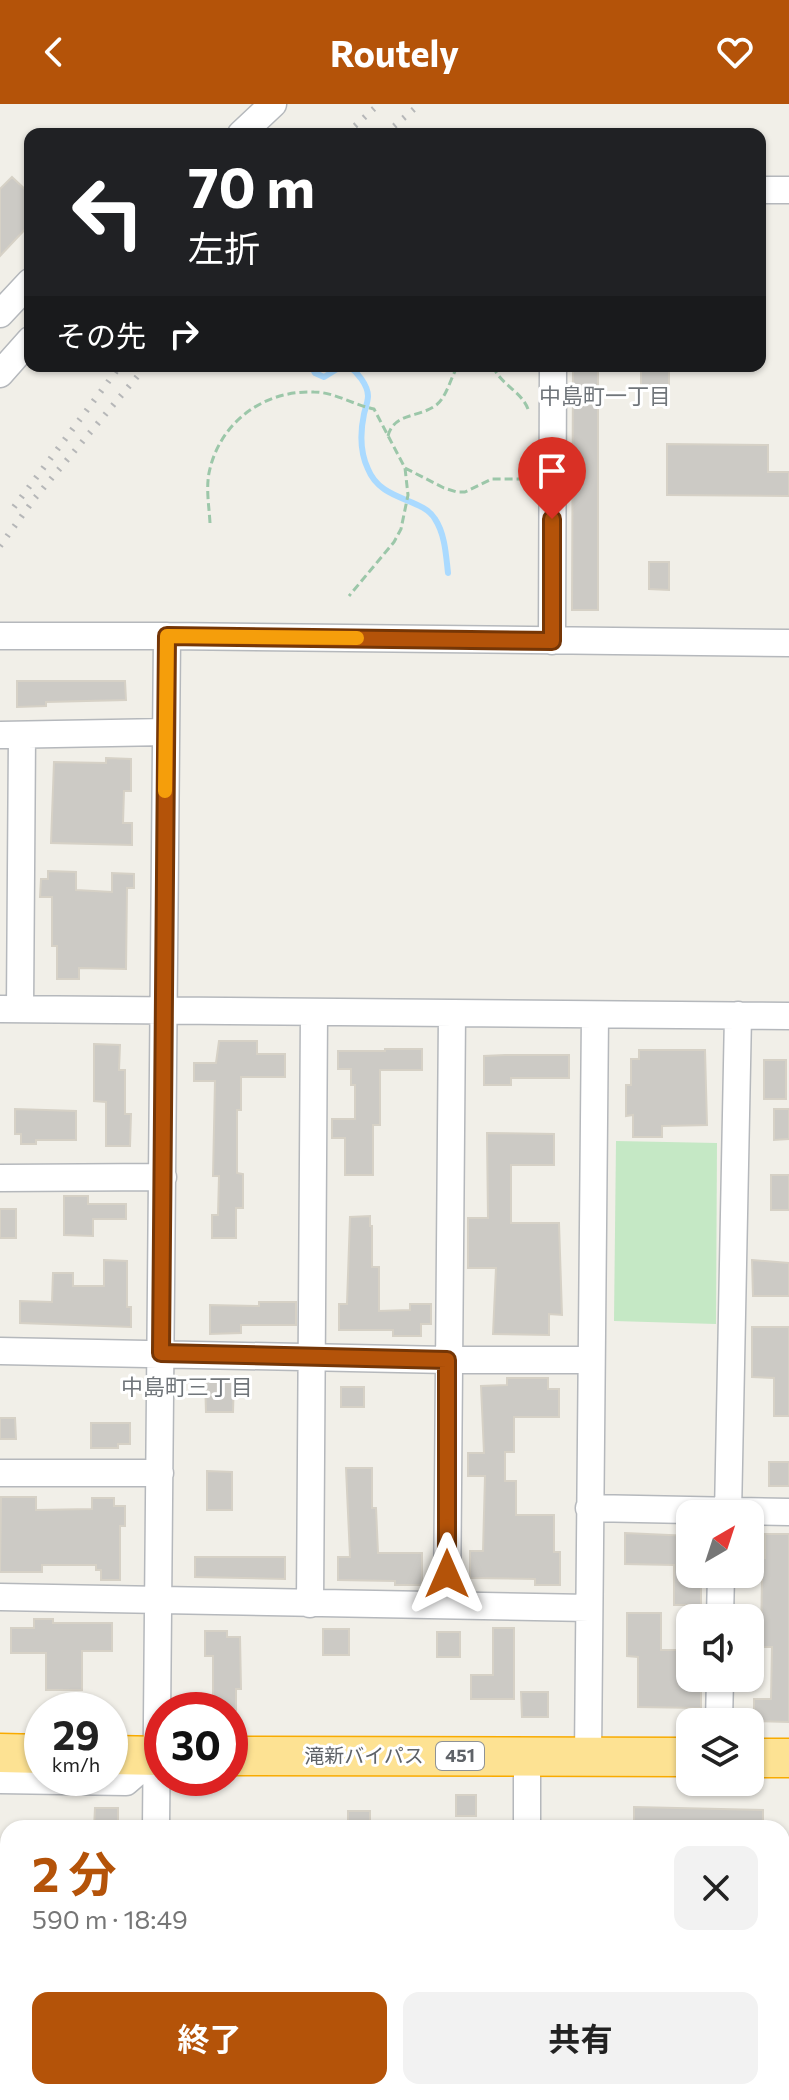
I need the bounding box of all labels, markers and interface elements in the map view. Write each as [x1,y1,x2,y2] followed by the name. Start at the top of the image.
[32,30,76,74] icon: back
[330,30,459,74] text: Routely
[713,30,757,74] icon: heart
[188,151,315,220] text: 70 m
[56,160,160,264] icon: left
[188,225,260,269] text: 左折
[162,312,206,356] icon: right
[56,316,146,353] text: その先
[539,382,671,409] district label: 中島町一丁目
[518,437,586,519] pin
[530,449,574,493] icon: arrive
[121,1373,253,1400] district label: 中島町三丁目
[676,1500,764,1588] north arrow
[676,1500,764,1796] map controls
[405,1532,489,1616] position arrow
[676,1604,764,1692] button: sound
[144,1692,248,1796] speed limit sign: 30
[676,1708,764,1796] button: layers
[52,1709,100,1758] text: 29
[436,1742,484,1770] road number: 451
[304,1743,424,1767] street label: 滝新バイパス
[52,1752,100,1776] text: km/h
[32,1843,116,1902] text: 2 分
[674,1846,758,1930] button: close
[32,1903,188,1934] text: 590 m · 18:49
[32,1992,387,2084] button: 終了
[403,1992,758,2084] button: 共有

